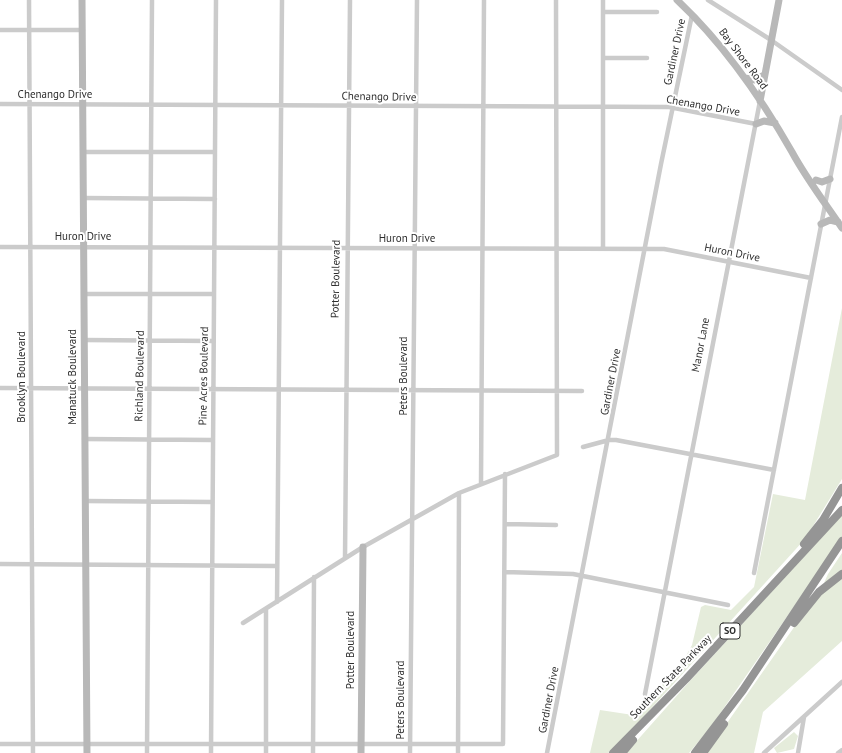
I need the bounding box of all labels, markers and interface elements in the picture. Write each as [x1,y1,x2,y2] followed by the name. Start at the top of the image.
[662,18,688,86] street label: Gardiner Drive
[716,26,770,92] street label: Bay Shore Road
[18,88,92,102] street label: Chenango Drive
[342,90,416,104] street label: Chenango Drive
[665,93,741,119] street label: Chenango Drive
[55,230,111,244] street label: Huron Drive
[379,232,435,246] street label: Huron Drive
[329,240,343,318] street label: Potter Boulevard
[703,241,761,265] street label: Huron Drive
[689,317,713,373] street label: Manor Lane
[197,326,211,426] street label: Pine Acres Boulevard
[66,329,80,425] street label: Manatuck Boulevard
[133,330,147,422] street label: Richland Boulevard
[15,331,29,423] street label: Brooklyn Boulevard
[397,336,411,416] street label: Peters Boulevard
[598,347,624,417] street label: Gardiner Drive
[344,611,358,689] street label: Potter Boulevard
[720,623,740,639] road number: SO
[627,632,715,722] street label: Southern State Parkway
[394,660,408,740] street label: Peters Boulevard
[536,665,562,735] street label: Gardiner Drive

